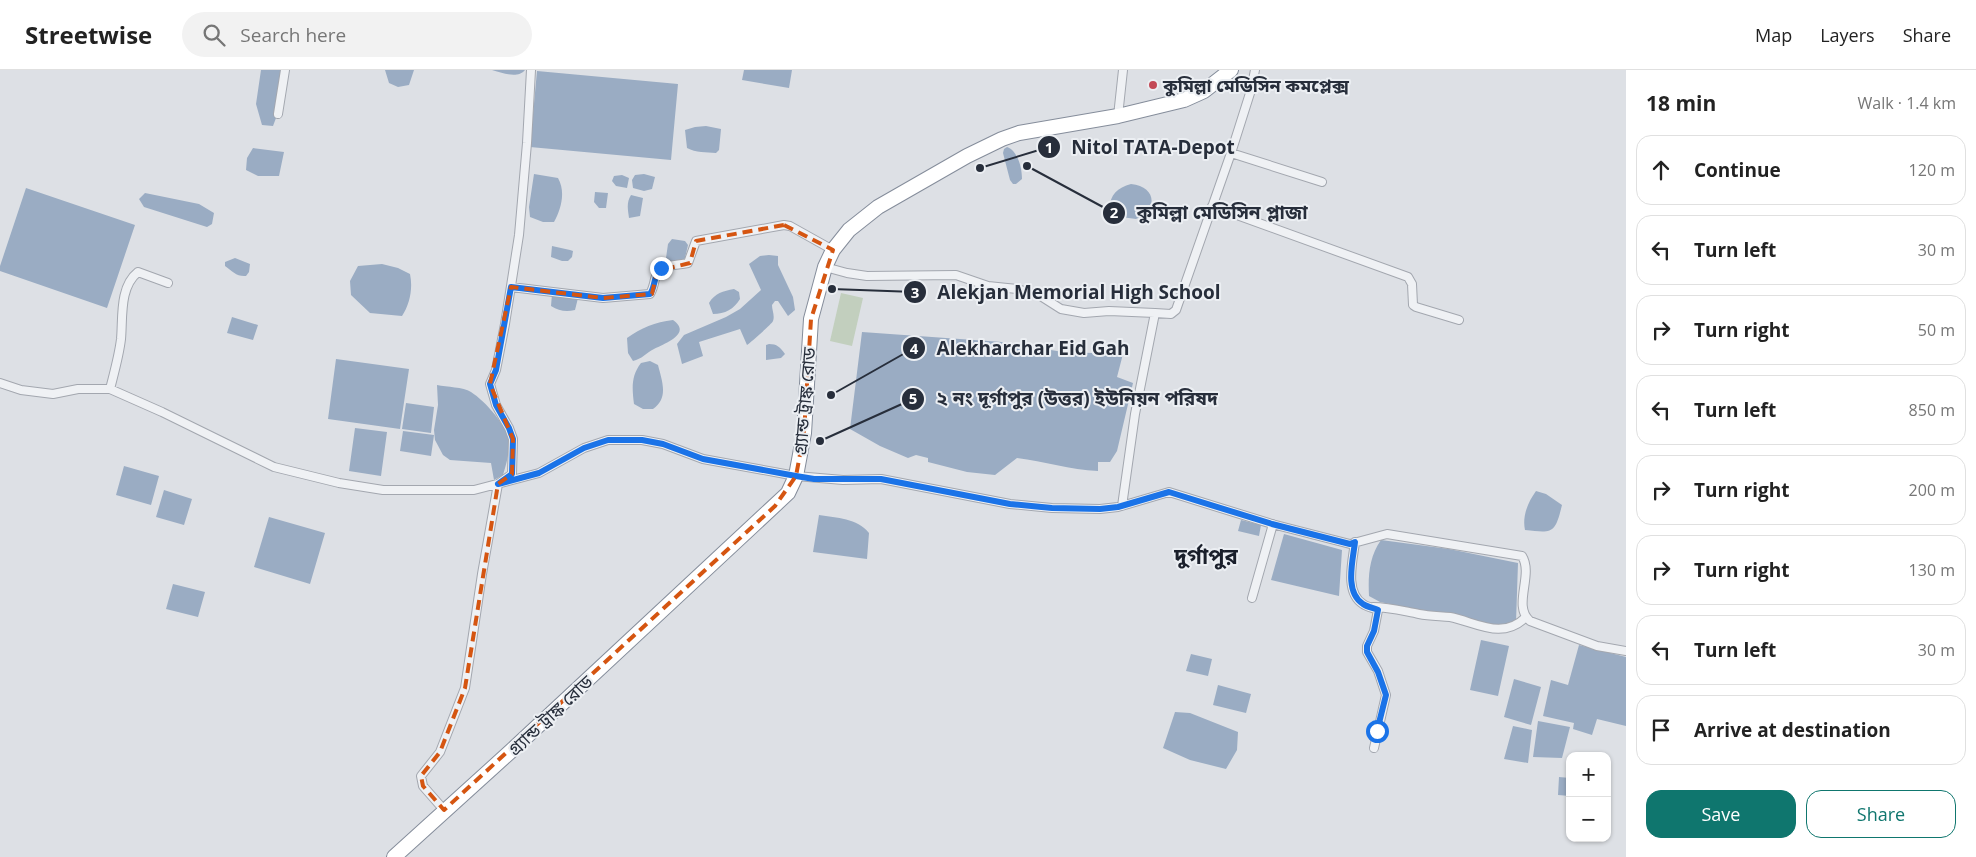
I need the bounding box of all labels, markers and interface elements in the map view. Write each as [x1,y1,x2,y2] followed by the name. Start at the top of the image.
[182,12,532,57] search box
[25,18,152,51] text: Streetwise
[200,21,228,49] icon: search
[240,22,346,48] text: Search here
[1755,23,1792,47] text: Map
[1820,23,1875,47] text: Layers
[1903,23,1951,47] text: Share
[1162,73,1350,97] place label: কুমিল্লা মেডিসিন কমপ্লেক্স
[1147,79,1159,91] marker: কুমিল্লা মেডিসিন কমপ্লেক্স
[1646,89,1716,117] text: 18 min
[1858,92,1956,114] text: Walk · 1.4 km
[1037,130,1245,164] callout: Nitol TATA-Depot
[1071,134,1235,160] text: Nitol TATA-Depot
[1045,137,1053,157] text: 1
[1647,156,1675,184] icon: ahead
[1694,157,1781,183] text: Continue
[1909,159,1955,181] text: 120 m
[1102,196,1318,230] callout: কুমিল্লা মেডিসিন প্লাজা
[1135,199,1308,225] text: কুমিল্লা মেডিসিন প্লাজা
[1110,202,1119,222] text: 2
[1647,236,1675,264] icon: left
[1694,237,1776,263] text: Turn left
[1918,239,1955,261] text: 30 m
[650,257,673,280] route end
[902,275,1231,309] callout: Alekjan Memorial High School
[937,279,1221,305] text: Alekjan Memorial High School
[911,282,919,302] text: 3
[1647,316,1675,344] icon: right
[1694,317,1789,343] text: Turn right
[1918,319,1955,341] text: 50 m
[901,331,1139,365] callout: Alekharchar Eid Gah
[937,335,1129,361] text: Alekharchar Eid Gah
[910,338,919,358] text: 4
[787,346,821,456] street label: গ্র্যান্ড ট্রাঙ্ক রোড
[901,382,1227,416] callout: ২ নং দূর্গাপুর (উত্তর) ইউনিয়ন পরিষদ
[936,385,1218,411] text: ২ নং দূর্গাপুর (উত্তর) ইউনিয়ন পরিষদ
[909,388,917,408] text: 5
[1647,396,1675,424] icon: left
[1694,397,1776,423] text: Turn left
[1909,399,1955,421] text: 850 m
[1647,476,1675,504] icon: right
[1694,477,1789,503] text: Turn right
[1909,479,1955,501] text: 200 m
[1173,540,1238,570] district label: দুর্গাপুর
[1647,556,1675,584] icon: right
[1694,557,1789,583] text: Turn right
[1909,559,1955,581] text: 130 m
[1647,636,1675,664] icon: left
[1694,637,1776,663] text: Turn left
[1918,639,1955,661] text: 30 m
[502,669,598,761] street label: গ্র্যান্ড ট্রাঙ্ক রোড
[1647,716,1675,744] icon: arrive
[1694,717,1891,743] text: Arrive at destination
[1366,720,1389,743] route start
[1566,752,1611,842] map controls
[1566,752,1611,797] button: +
[1646,790,1796,838] button: Save
[1806,790,1956,838] button: Share
[1566,797,1611,842] button: −

